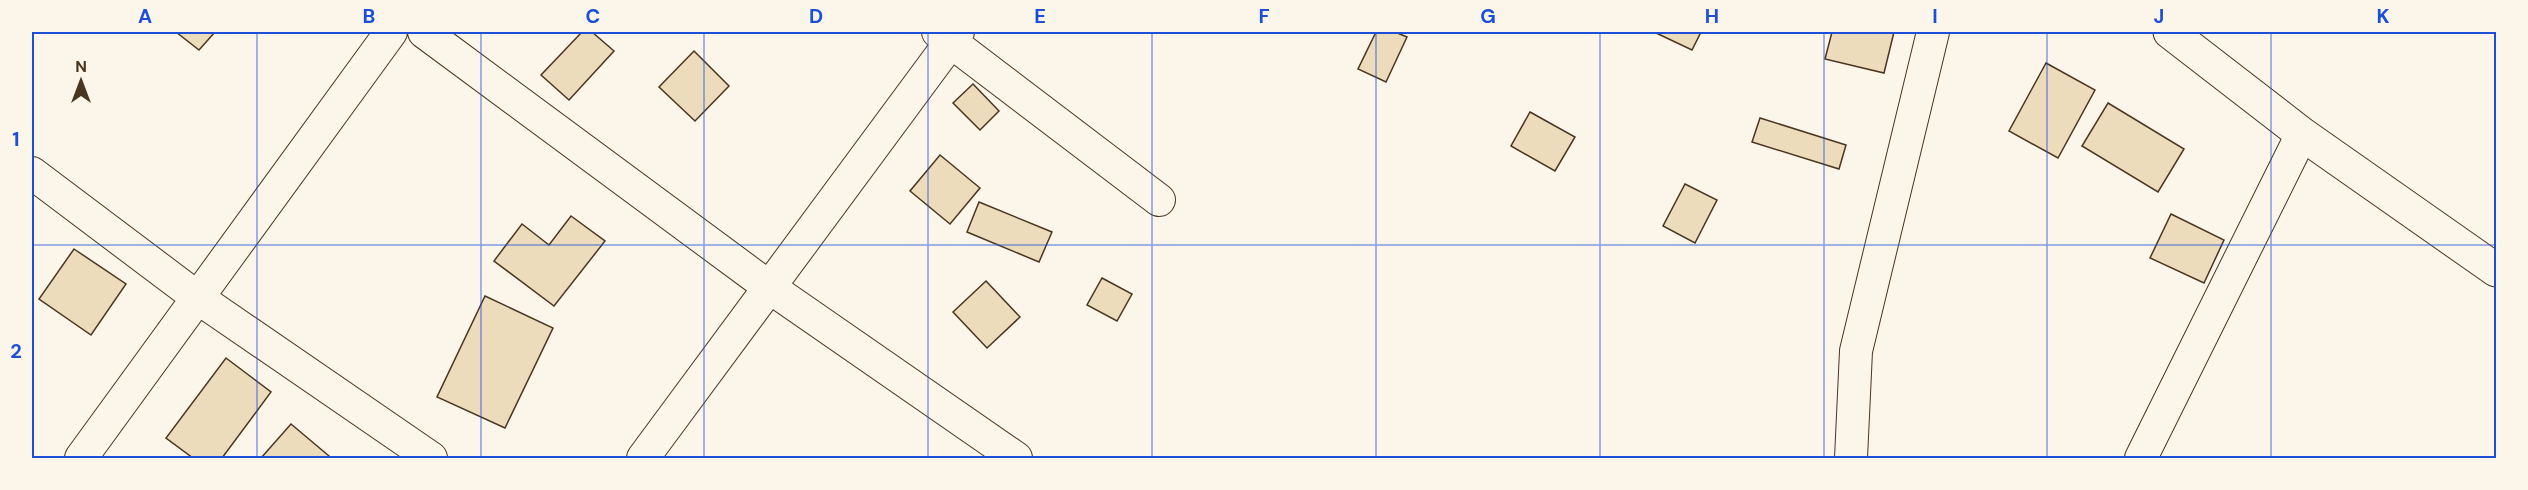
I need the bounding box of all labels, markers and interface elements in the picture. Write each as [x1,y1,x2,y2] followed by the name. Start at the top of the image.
[138,3,152,29] text: A
[363,3,375,29] text: B
[586,3,600,29] text: C
[809,3,823,29] text: D
[1034,3,1046,29] text: E
[1258,3,1270,29] text: F
[1480,3,1496,29] text: G
[1705,3,1719,29] text: H
[1932,3,1938,29] text: I
[2154,3,2164,29] text: J
[2376,3,2390,29] text: K
[51,51,111,111] north arrow
[75,56,87,77] text: N
[12,126,20,152] text: 1
[10,338,22,364] text: 2

